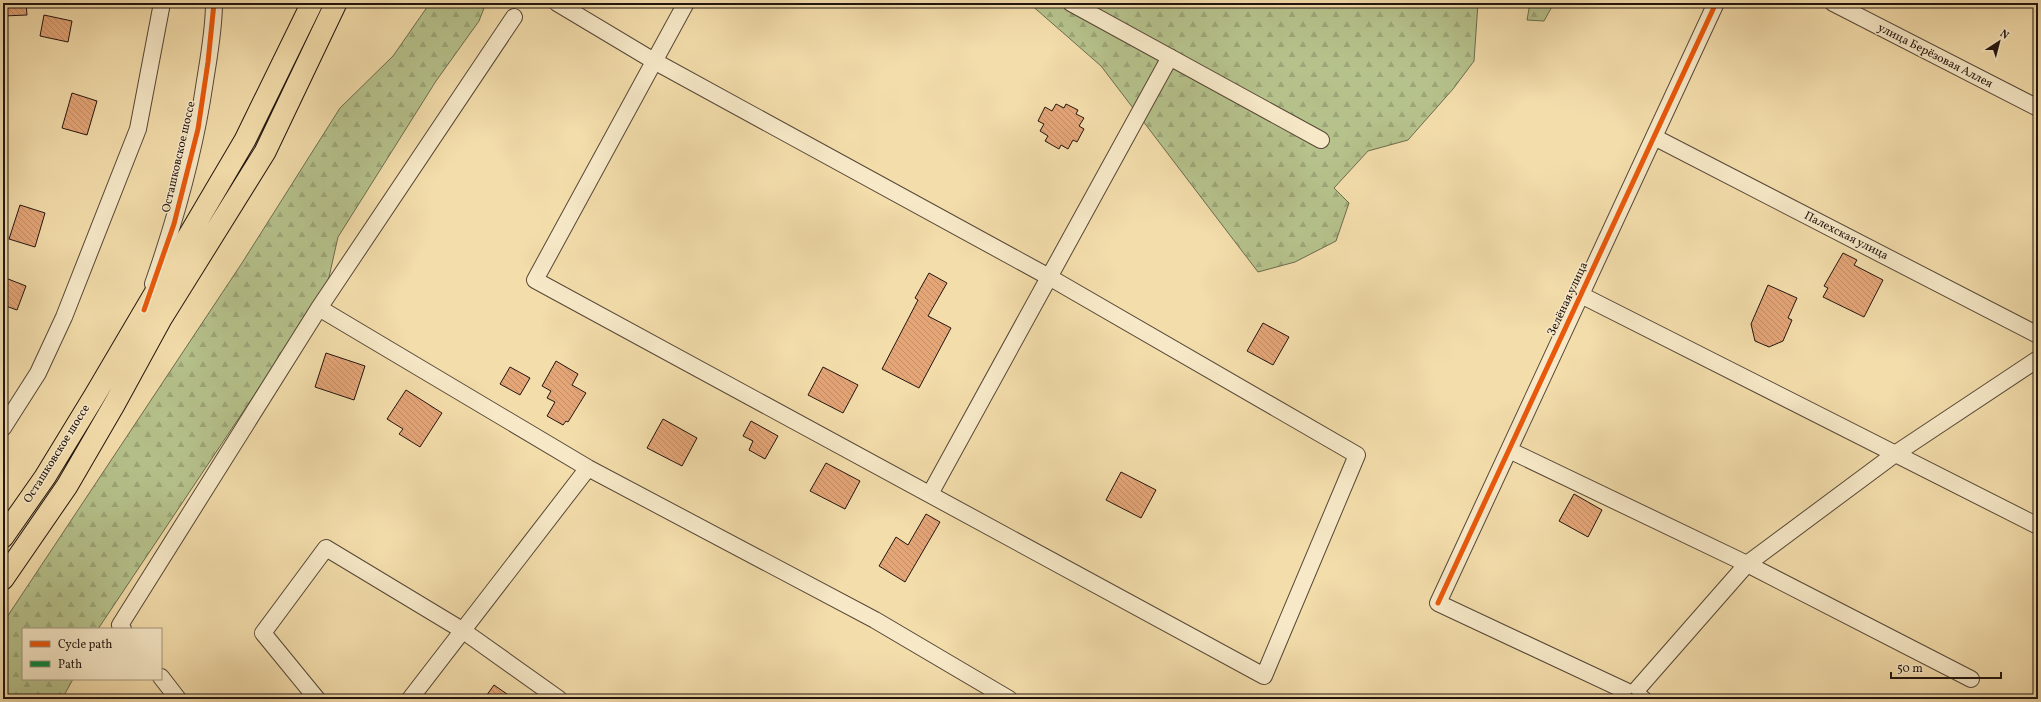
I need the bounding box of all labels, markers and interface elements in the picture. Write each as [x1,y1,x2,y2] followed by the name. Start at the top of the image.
[1875,20,1995,92] street label: улица Берёзовая Аллея
[1979,22,2019,62] north arrow
[1996,27,2012,44] text: N
[158,100,200,214] street label: Осташковское шоссе
[1801,208,1891,264] street label: Палехская улица
[1544,259,1592,339] street label: Зелёная улица
[20,401,94,506] street label: Осташковское шоссе
[22,628,162,680] legend
[58,637,113,653] text: Cycle path
[1891,654,2001,680] scale bar
[58,657,82,673] text: Path
[1897,661,1923,677] text: 50 m

